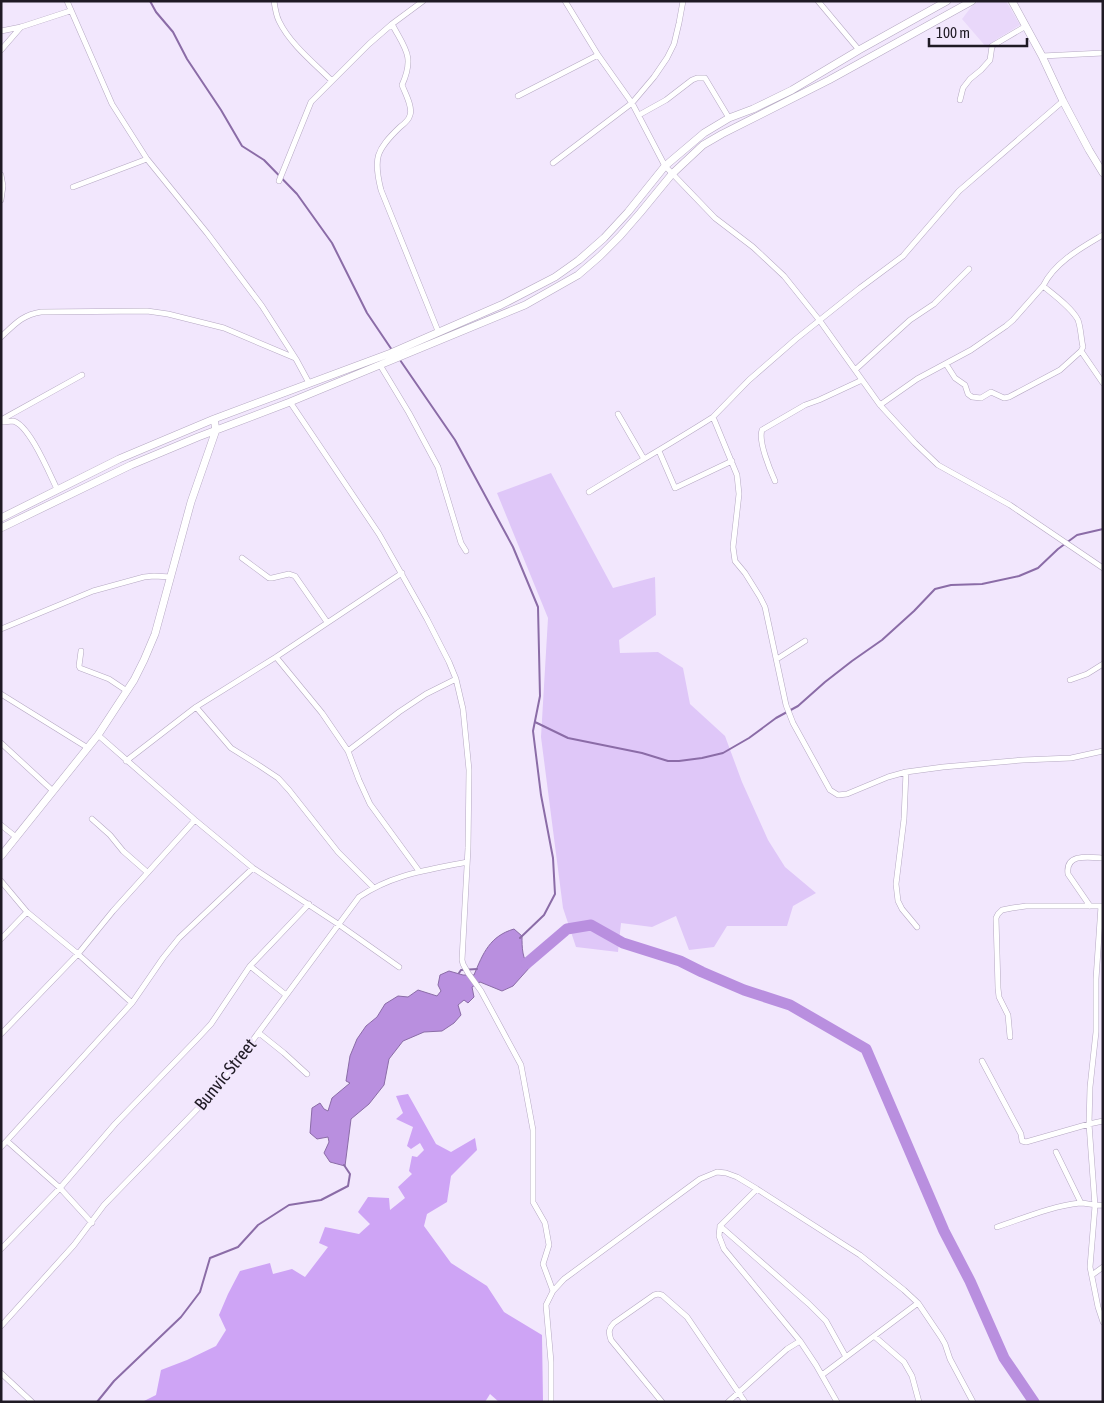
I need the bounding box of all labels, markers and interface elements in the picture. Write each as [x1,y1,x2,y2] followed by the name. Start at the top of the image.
[929,15,1026,47] scale bar
[936,24,970,41] text: 100 m
[190,1034,260,1114] street label: Bunvic Street

